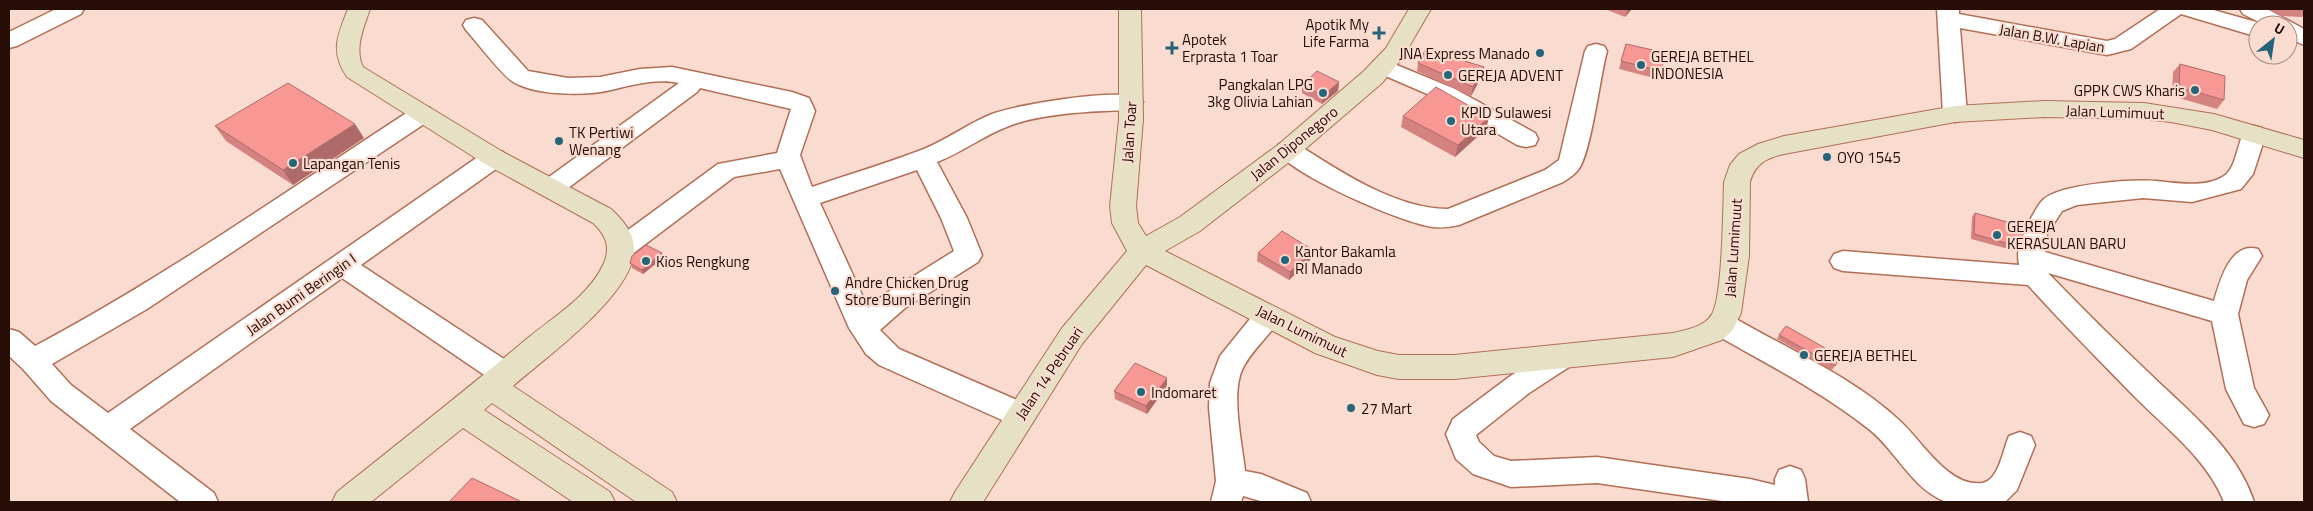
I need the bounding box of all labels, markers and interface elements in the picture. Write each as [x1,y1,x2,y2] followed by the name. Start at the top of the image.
[1303,13,1369,53] place label: Apotik My Life Farma
[2248,15,2298,65] north arrow
[1997,17,2107,59] street label: Jalan B.W. Lapian
[2271,17,2289,40] text: U
[1373,27,1385,39] marker: Apotik My Life Farma
[1182,28,1278,68] place label: Apotek Erprasta 1 Toar
[1166,42,1178,54] marker: Apotek Erprasta 1 Toar
[1399,42,1530,65] place label: JNA Express Manado
[1651,45,1754,85] place label: GEREJA BETHEL INDONESIA
[1534,47,1546,59] marker: JNA Express Manado
[1635,59,1647,71] marker: GEREJA BETHEL INDONESIA
[1458,64,1563,87] place label: GEREJA ADVENT
[1442,69,1454,81] marker: GEREJA ADVENT
[1207,73,1313,113] place label: Pangkalan LPG 3kg Olivia Lahian
[2074,79,2185,102] place label: GPPK CWS Kharis
[2189,84,2201,96] marker: GPPK CWS Kharis
[1317,87,1329,99] marker: Pangkalan LPG 3kg Olivia Lahian
[2065,99,2166,125] street label: Jalan Lumimuut
[1245,100,1343,186] street label: Jalan Diponegoro
[1115,101,1143,163] street label: Jalan Toar
[1461,101,1551,141] place label: KPID Sulawesi Utara
[1445,115,1457,127] marker: KPID Sulawesi Utara
[569,121,634,161] place label: TK Pertiwi Wenang
[553,135,565,147] marker: TK Pertiwi Wenang
[1837,146,1901,169] place label: OYO 1545
[1821,151,1833,163] marker: OYO 1545
[303,152,400,175] place label: Lapangan Tenis
[287,157,299,169] marker: Lapangan Tenis
[1718,197,1748,298] street label: Jalan Lumimuut
[2007,215,2126,255] place label: GEREJA KERASULAN BARU
[1991,229,2003,241] marker: GEREJA KERASULAN BARU
[1295,240,1396,280] place label: Kantor Bakamla RI Manado
[241,247,361,341] street label: Jalan Bumi Beringin I
[656,250,750,273] place label: Kios Rengkung
[1279,254,1291,266] marker: Kantor Bakamla RI Manado
[640,255,652,267] marker: Kios Rengkung
[845,271,971,311] place label: Andre Chicken Drug Store Bumi Beringin
[829,285,841,297] marker: Andre Chicken Drug Store Bumi Beringin
[1253,299,1352,363] street label: Jalan Lumimuut
[1009,322,1089,424] street label: Jalan 14 Pebruari
[1814,344,1917,367] place label: GEREJA BETHEL
[1798,349,1810,361] marker: GEREJA BETHEL
[1151,381,1217,404] place label: Indomaret
[1135,386,1147,398] marker: Indomaret
[1361,397,1412,420] place label: 27 Mart
[1345,402,1357,414] marker: 27 Mart

